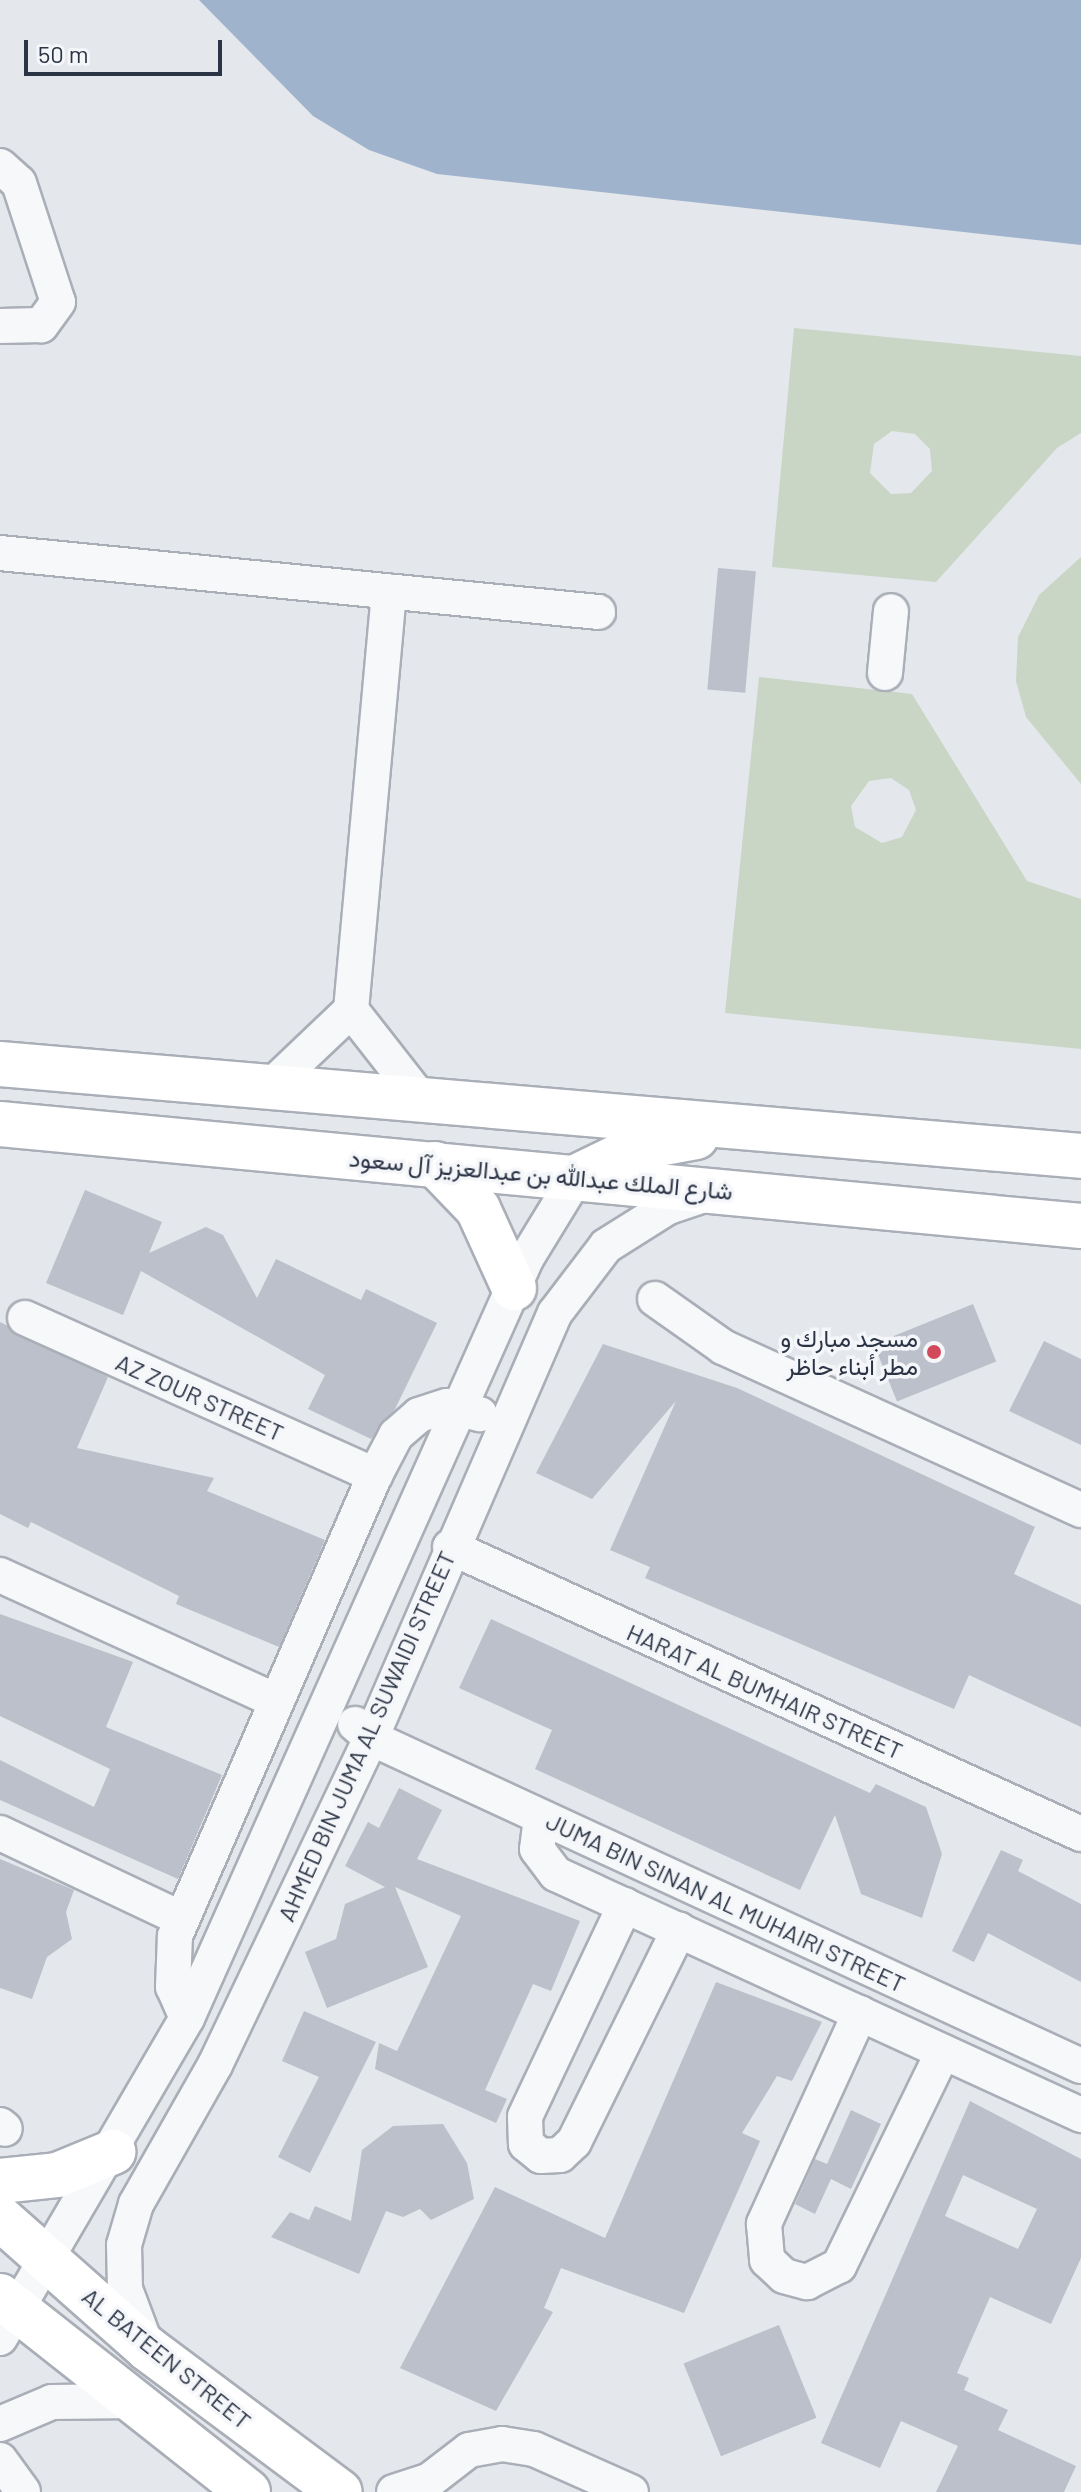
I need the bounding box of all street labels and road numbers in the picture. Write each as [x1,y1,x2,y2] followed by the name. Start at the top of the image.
[348,1143,734,1205] street label: شارع الملك عبدالله بن عبدالعزيز آل سعود
[112,1347,288,1447] street label: AZ ZOUR STREET
[271,1546,461,1926] street label: AHMED BIN JUMA AL SUWAIDI STREET
[623,1617,907,1765] street label: HARAT AL BUMHAIR STREET
[542,1806,910,1998] street label: JUMA BIN SINAN AL MUHAIRI STREET
[77,2281,257,2435] street label: AL BATEEN STREET

